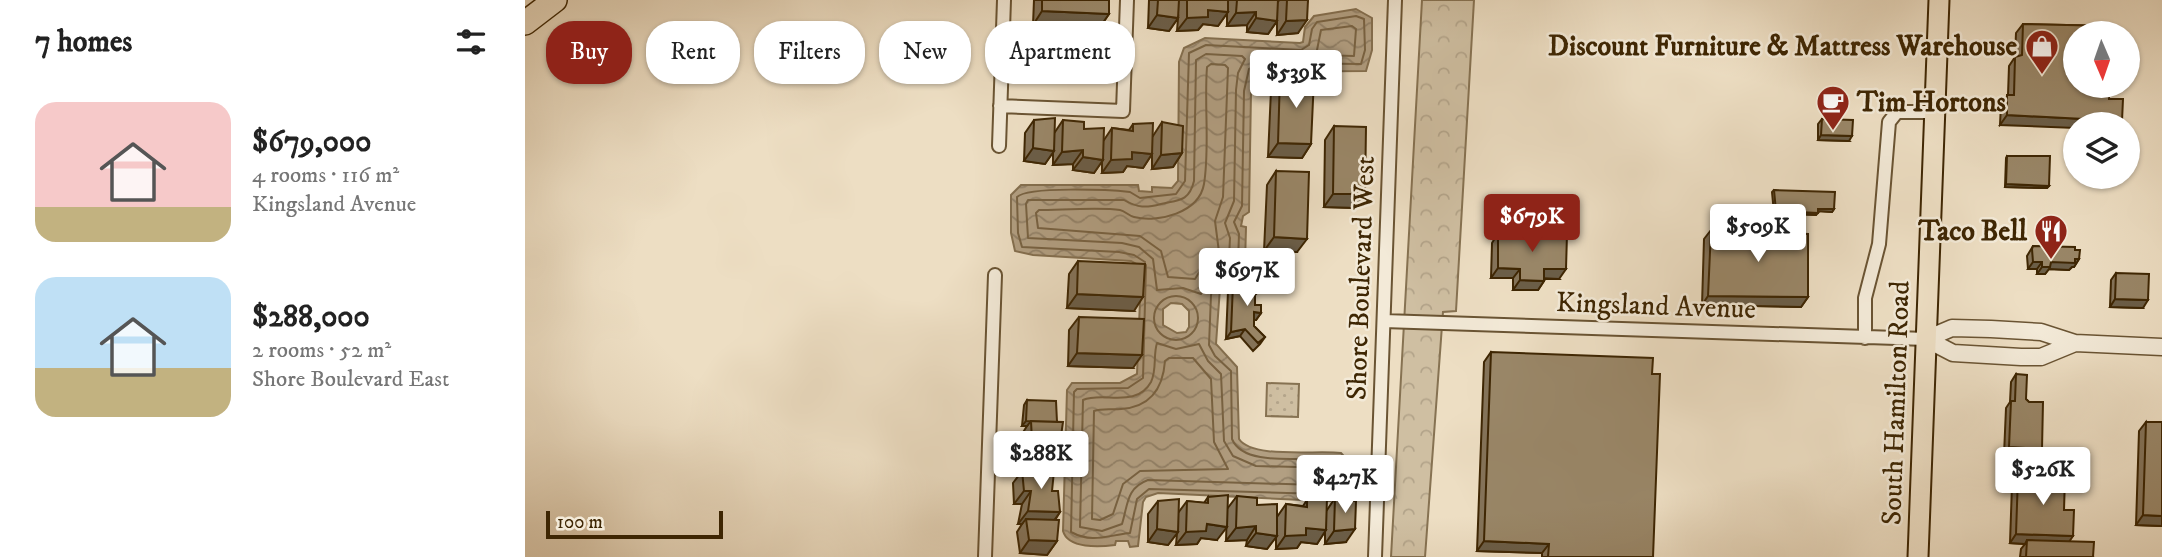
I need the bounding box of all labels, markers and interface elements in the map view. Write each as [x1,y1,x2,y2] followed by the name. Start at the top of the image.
[546,21,632,84] chip: Buy
[646,21,740,84] chip: Rent
[754,21,865,84] chip: Filters
[879,21,971,84] chip: New
[985,21,1135,84] chip: Apartment
[2063,21,2140,98] north arrow
[2063,21,2140,189] map controls
[452,23,490,61] icon: filters
[35,24,132,61] text: 7 homes
[2023,27,2061,76] shop icon: Discount Furniture & Mattress Warehouse
[1548,29,2017,64] place label: Discount Furniture & Mattress Warehouse
[1247,50,1345,110] pin: $539K
[1266,58,1326,87] text: $539K
[1814,83,1852,132] cafe icon: Tim Hortons
[1856,85,2007,120] place label: Tim Hortons
[2063,112,2140,189] button: layers
[252,124,371,161] text: $679,000
[91,130,175,214] icon: home
[1339,155,1383,401] street label: Shore Boulevard West
[252,161,399,190] text: 4 rooms · 116 m²
[252,190,416,219] text: Kingsland Avenue
[1483,194,1581,254] pin: $679K
[1500,202,1564,231] text: $679K
[1709,204,1807,264] pin: $509K
[1726,212,1790,241] text: $509K
[2032,212,2070,261] restaurant icon: Taco Bell
[1918,214,2028,249] place label: Taco Bell
[1198,248,1296,308] pin: $697K
[1215,256,1279,285] text: $697K
[1874,280,1918,526] street label: South Hamilton Road
[1555,285,1757,327] street label: Kingsland Avenue
[252,299,370,336] text: $288,000
[91,305,175,389] icon: home
[252,336,391,365] text: 2 rooms · 52 m²
[252,365,449,394] text: Shore Boulevard East
[992,432,1090,491] pin: $288K
[1009,439,1073,468] text: $288K
[1994,448,2092,507] pin: $526K
[2011,455,2075,484] text: $526K
[1296,456,1394,515] pin: $427K
[1313,463,1377,492] text: $427K
[546,508,723,540] scale bar
[557,511,603,534] text: 100 m

